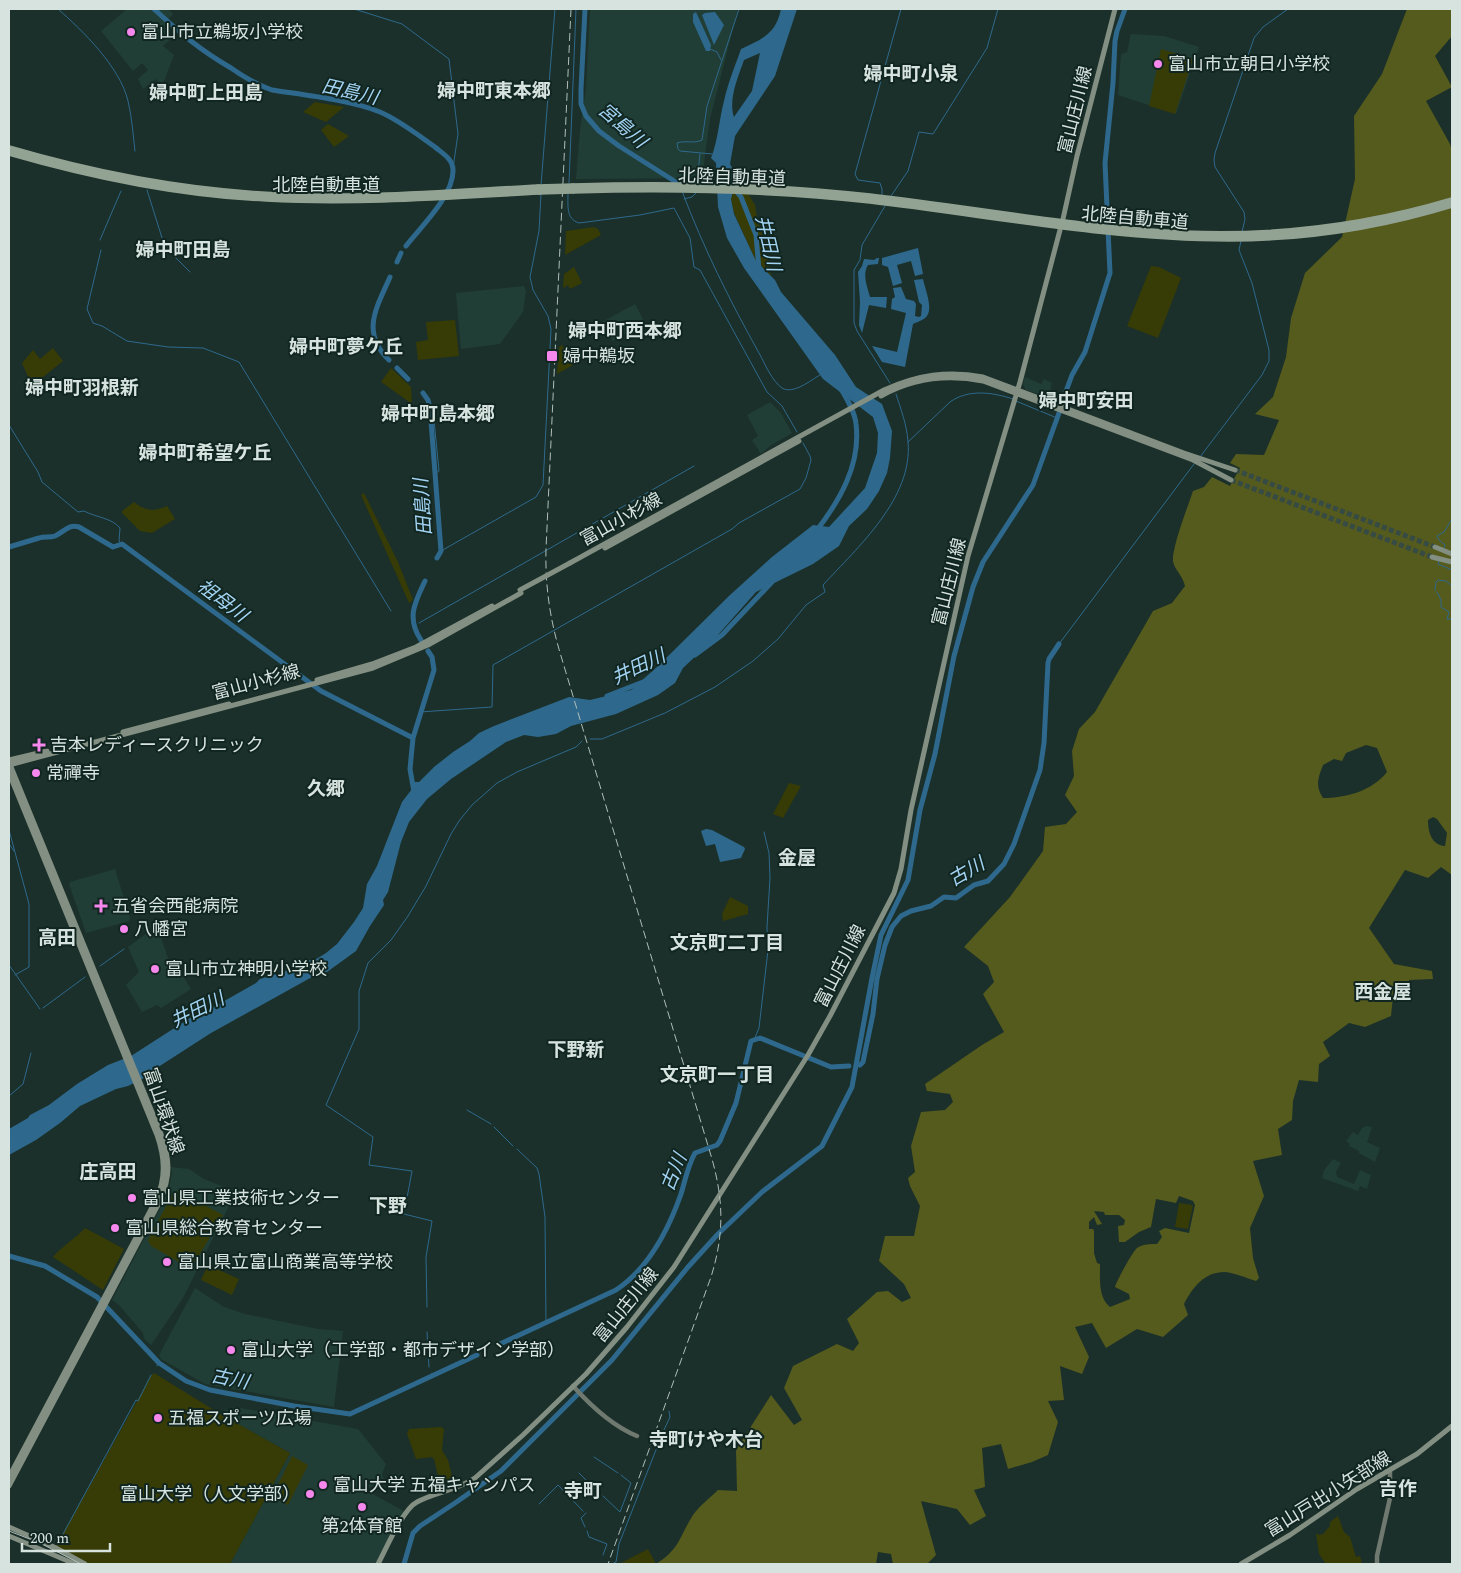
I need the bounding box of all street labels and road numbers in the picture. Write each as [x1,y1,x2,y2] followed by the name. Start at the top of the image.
[1051,63,1099,157] street label: 富山庄川線
[678,162,786,193] street label: 北陸自動車道
[272,172,380,199] street label: 北陸自動車道
[1080,200,1190,237] street label: 北陸自動車道
[575,486,667,553] street label: 富山小杉線
[925,535,973,629] street label: 富山庄川線
[209,658,303,707] street label: 富山小杉線
[808,920,873,1012] street label: 富山庄川線
[136,1064,191,1158] street label: 富山環状線
[588,1262,665,1349] street label: 富山庄川線
[1260,1445,1396,1544] street label: 富山戸出小矢部線

